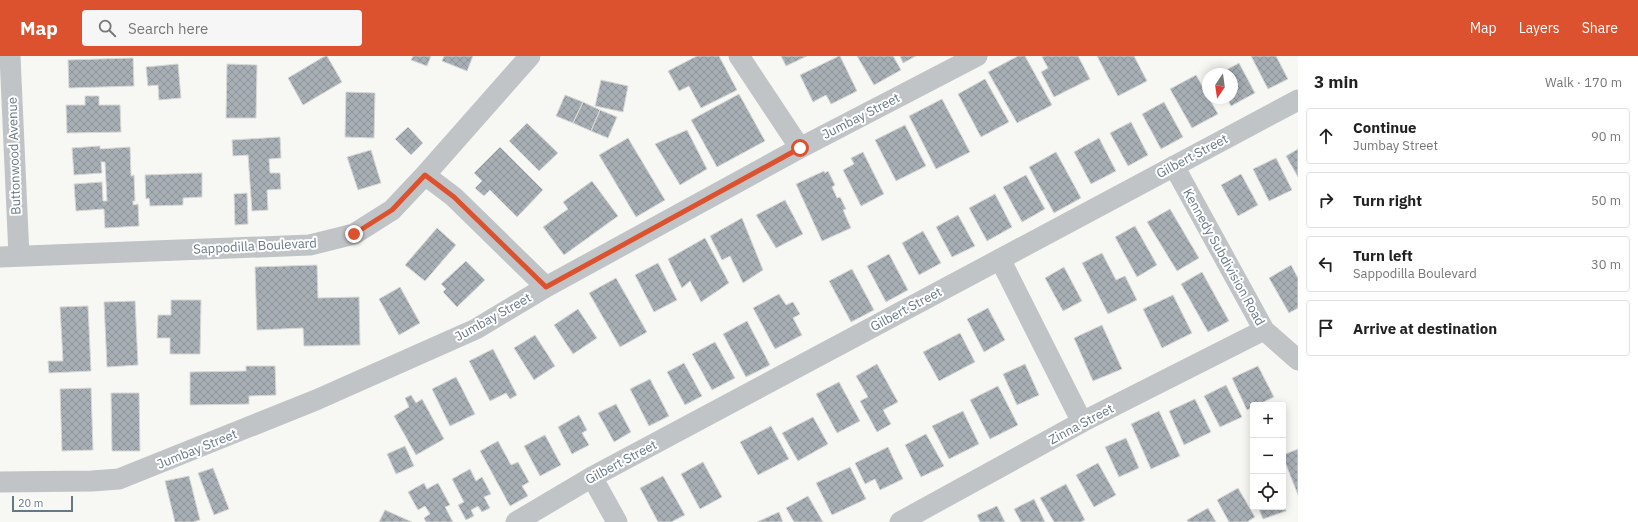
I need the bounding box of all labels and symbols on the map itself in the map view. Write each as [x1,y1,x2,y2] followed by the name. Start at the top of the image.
[1202,68,1238,104] north arrow
[819,89,903,143] street label: Jumbay Street
[3,97,25,215] street label: Buttonwood Avenue
[1153,130,1231,182] street label: Gilbert Street
[791,139,809,157] route start
[1179,185,1269,329] street label: Kennedy Subdivision Road
[345,225,363,243] route end
[193,234,317,258] street label: Sappodilla Boulevard
[867,283,945,335] street label: Gilbert Street
[452,289,534,345] street label: Jumbay Street
[1046,400,1116,448] street label: Zinna Street
[154,425,240,473] street label: Jumbay Street
[582,436,660,488] street label: Gilbert Street
[12,494,73,513] scale bar

